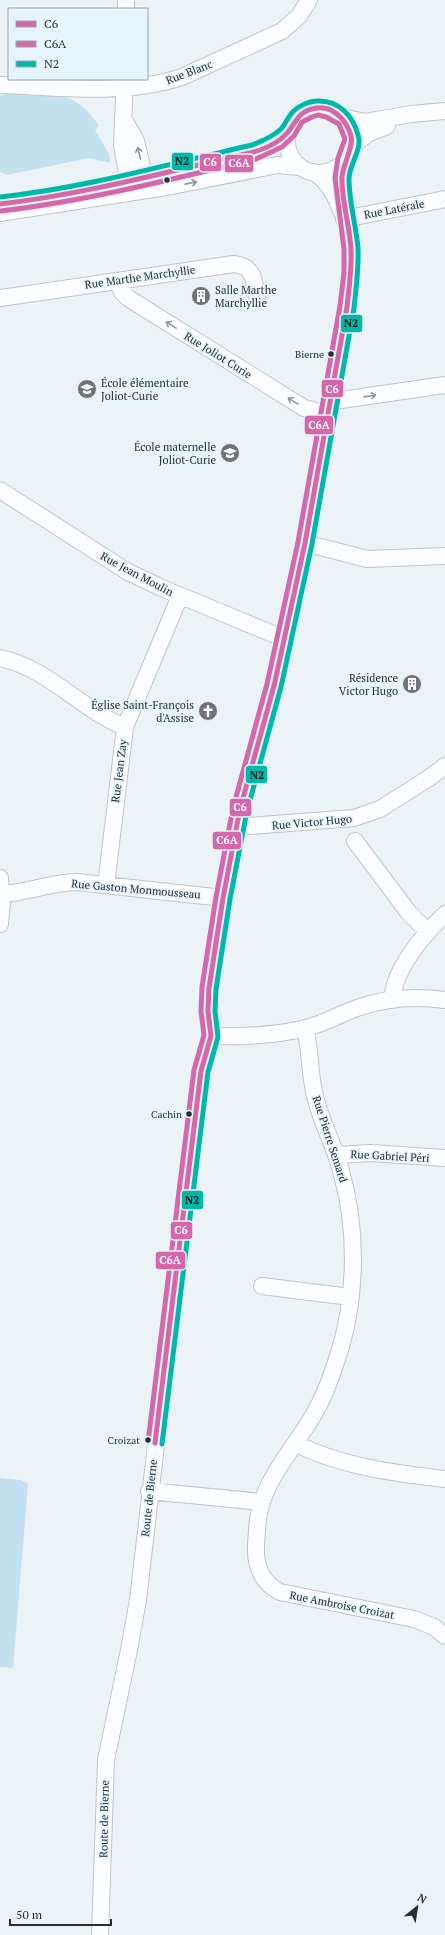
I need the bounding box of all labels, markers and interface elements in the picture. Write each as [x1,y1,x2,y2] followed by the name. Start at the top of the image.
[8,8,148,80] legend
[44,16,59,31] text: C6
[44,36,67,51] text: C6A
[44,56,59,71] text: N2
[164,57,214,87] street label: Rue Blanc
[134,147,142,160] one-way arrow
[171,152,194,171] line badge: N2
[199,153,222,172] line badge: C6
[175,154,189,168] text: N2
[224,154,254,173] line badge: C6A
[203,155,217,169] text: C6
[228,156,251,170] text: C6A
[162,175,172,185] unlabelled marker
[184,179,197,187] one-way arrow
[363,196,426,222] street label: Rue Latérale
[84,262,197,292] street label: Rue Marthe Marchyllie
[215,283,277,310] place label: Salle Marthe Marchyllie
[190,285,212,307] building icon: Salle Marthe Marchyllie
[340,314,363,333] line badge: N2
[344,316,358,330] text: N2
[166,321,177,329] one-way arrow
[182,329,255,382] street label: Rue Joliot Curie
[295,348,324,361] place label: Bierne
[326,349,336,359] marker: Bierne
[101,376,189,403] place label: École élémentaire Joliot-Curie
[76,378,98,400] school or university icon: École élémentaire Joliot-Curie
[321,379,344,398] line badge: C6
[325,382,339,396] text: C6
[363,392,376,400] one-way arrow
[287,397,299,405] one-way arrow
[304,415,334,435] line badge: C6A
[308,418,331,432] text: C6A
[134,440,216,467] place label: École maternelle Joliot-Curie
[219,442,241,464] school or university icon: École maternelle Joliot-Curie
[98,549,176,599] street label: Rue Jean Moulin
[339,671,398,698] place label: Résidence Victor Hugo
[401,673,423,695] building icon: Résidence Victor Hugo
[91,698,194,725] place label: Église Saint-François d'Assise
[197,700,219,722] church icon: Église Saint-François d'Assise
[108,738,130,803] street label: Rue Jean Zay
[245,765,268,784] line badge: N2
[250,768,264,782] text: N2
[229,798,252,817] line badge: C6
[233,800,247,814] text: C6
[271,812,353,832] street label: Rue Victor Hugo
[212,831,242,850] line badge: C6A
[216,833,239,847] text: C6A
[71,876,202,902] street label: Rue Gaston Monmousseau
[309,1094,351,1184] street label: Rue Pierre Semard
[151,1108,182,1121] place label: Cachin
[184,1109,194,1119] marker: Cachin
[350,1147,430,1165] street label: Rue Gabriel Péri
[181,1190,204,1210] line badge: N2
[185,1193,199,1207] text: N2
[170,1221,193,1240] line badge: C6
[174,1223,188,1237] text: C6
[155,1251,186,1270] line badge: C6A
[159,1253,182,1267] text: C6A
[108,1434,140,1447] place label: Croizat
[143,1435,153,1445] marker: Croizat
[138,1458,160,1537] street label: Route de Bierne
[288,1588,396,1622] street label: Rue Ambroise Croizat
[96,1780,112,1858] street label: Route de Bierne
[397,1887,437,1927] north arrow
[415,1890,430,1907] text: N
[10,1901,111,1927] scale bar
[16,1907,43,1922] text: 50 m

